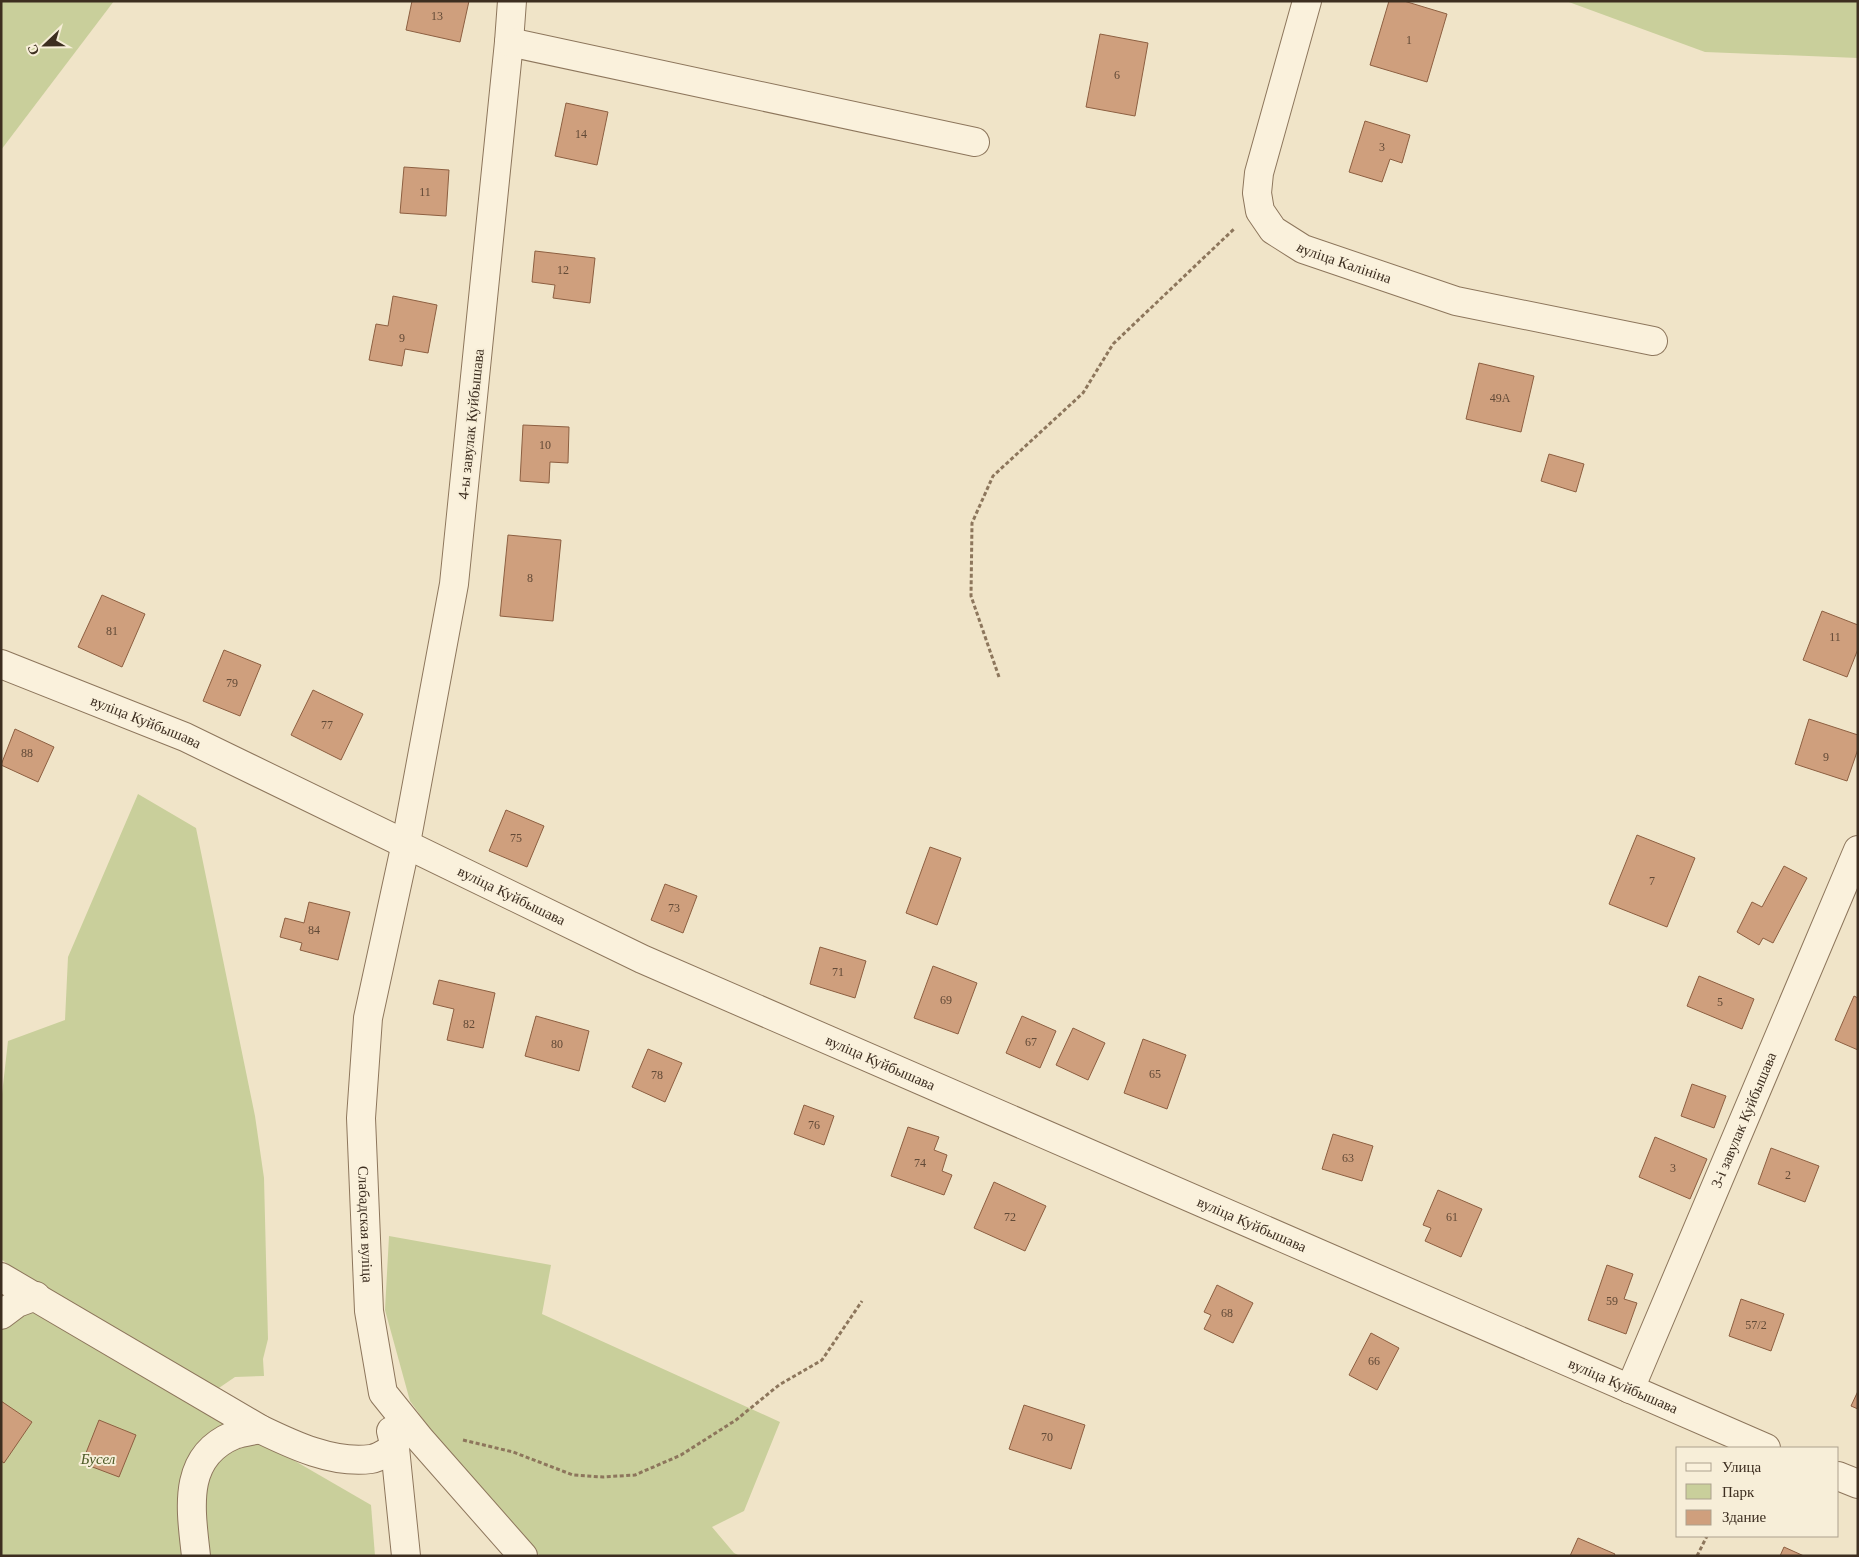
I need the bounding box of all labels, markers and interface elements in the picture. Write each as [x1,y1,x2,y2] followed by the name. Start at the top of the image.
[431,9,443,23] house number: 13
[20,20,70,70] north arrow
[1406,33,1412,47] house number: 1
[25,42,42,57] text: С
[1114,68,1120,82] house number: 6
[575,127,587,141] house number: 14
[1379,140,1385,154] house number: 3
[419,185,431,199] house number: 11
[1294,239,1394,287] street label: вуліца Калініна
[557,263,569,277] house number: 12
[399,331,405,345] house number: 9
[455,348,487,500] street label: 4-ы завулак Куйбышава
[1490,391,1511,405] house number: 49А
[539,438,551,452] house number: 10
[527,571,533,585] house number: 8
[106,624,118,638] house number: 81
[1829,630,1841,644] house number: 11
[226,676,238,690] house number: 79
[88,692,204,752] street label: вуліца Куйбышава
[321,718,333,732] house number: 77
[21,746,33,760] house number: 88
[1823,750,1829,764] house number: 9
[510,831,522,845] house number: 75
[455,863,568,929] street label: вуліца Куйбышава
[1649,874,1655,888] house number: 7
[668,901,680,915] house number: 73
[308,923,320,937] house number: 84
[832,965,844,979] house number: 71
[940,993,952,1007] house number: 69
[1717,995,1723,1009] house number: 5
[463,1017,475,1031] house number: 82
[823,1032,938,1094] street label: вуліца Куйбышава
[1025,1035,1037,1049] house number: 67
[551,1037,563,1051] house number: 80
[1708,1050,1780,1190] street label: 3-і завулак Куйбышава
[1149,1067,1161,1081] house number: 65
[651,1068,663,1082] house number: 78
[808,1118,820,1132] house number: 76
[1342,1151,1354,1165] house number: 63
[914,1156,926,1170] house number: 74
[1670,1161,1676,1175] house number: 3
[355,1166,376,1283] street label: Слабадская вуліца
[1785,1168,1791,1182] house number: 2
[1195,1194,1309,1255] street label: вуліца Куйбышава
[1004,1210,1016,1224] house number: 72
[1446,1210,1458,1224] house number: 61
[1606,1294,1618,1308] house number: 59
[1221,1306,1233,1320] house number: 68
[1745,1318,1767,1332] house number: 57/2
[1368,1354,1380,1368] house number: 66
[1566,1355,1681,1417] street label: вуліца Куйбышава
[1041,1430,1053,1444] house number: 70
[1676,1447,1839,1537] legend
[80,1451,116,1467] park label: Бусел
[1722,1459,1761,1475] text: Улица
[1722,1484,1755,1500] text: Парк
[1722,1509,1766,1525] text: Здание

